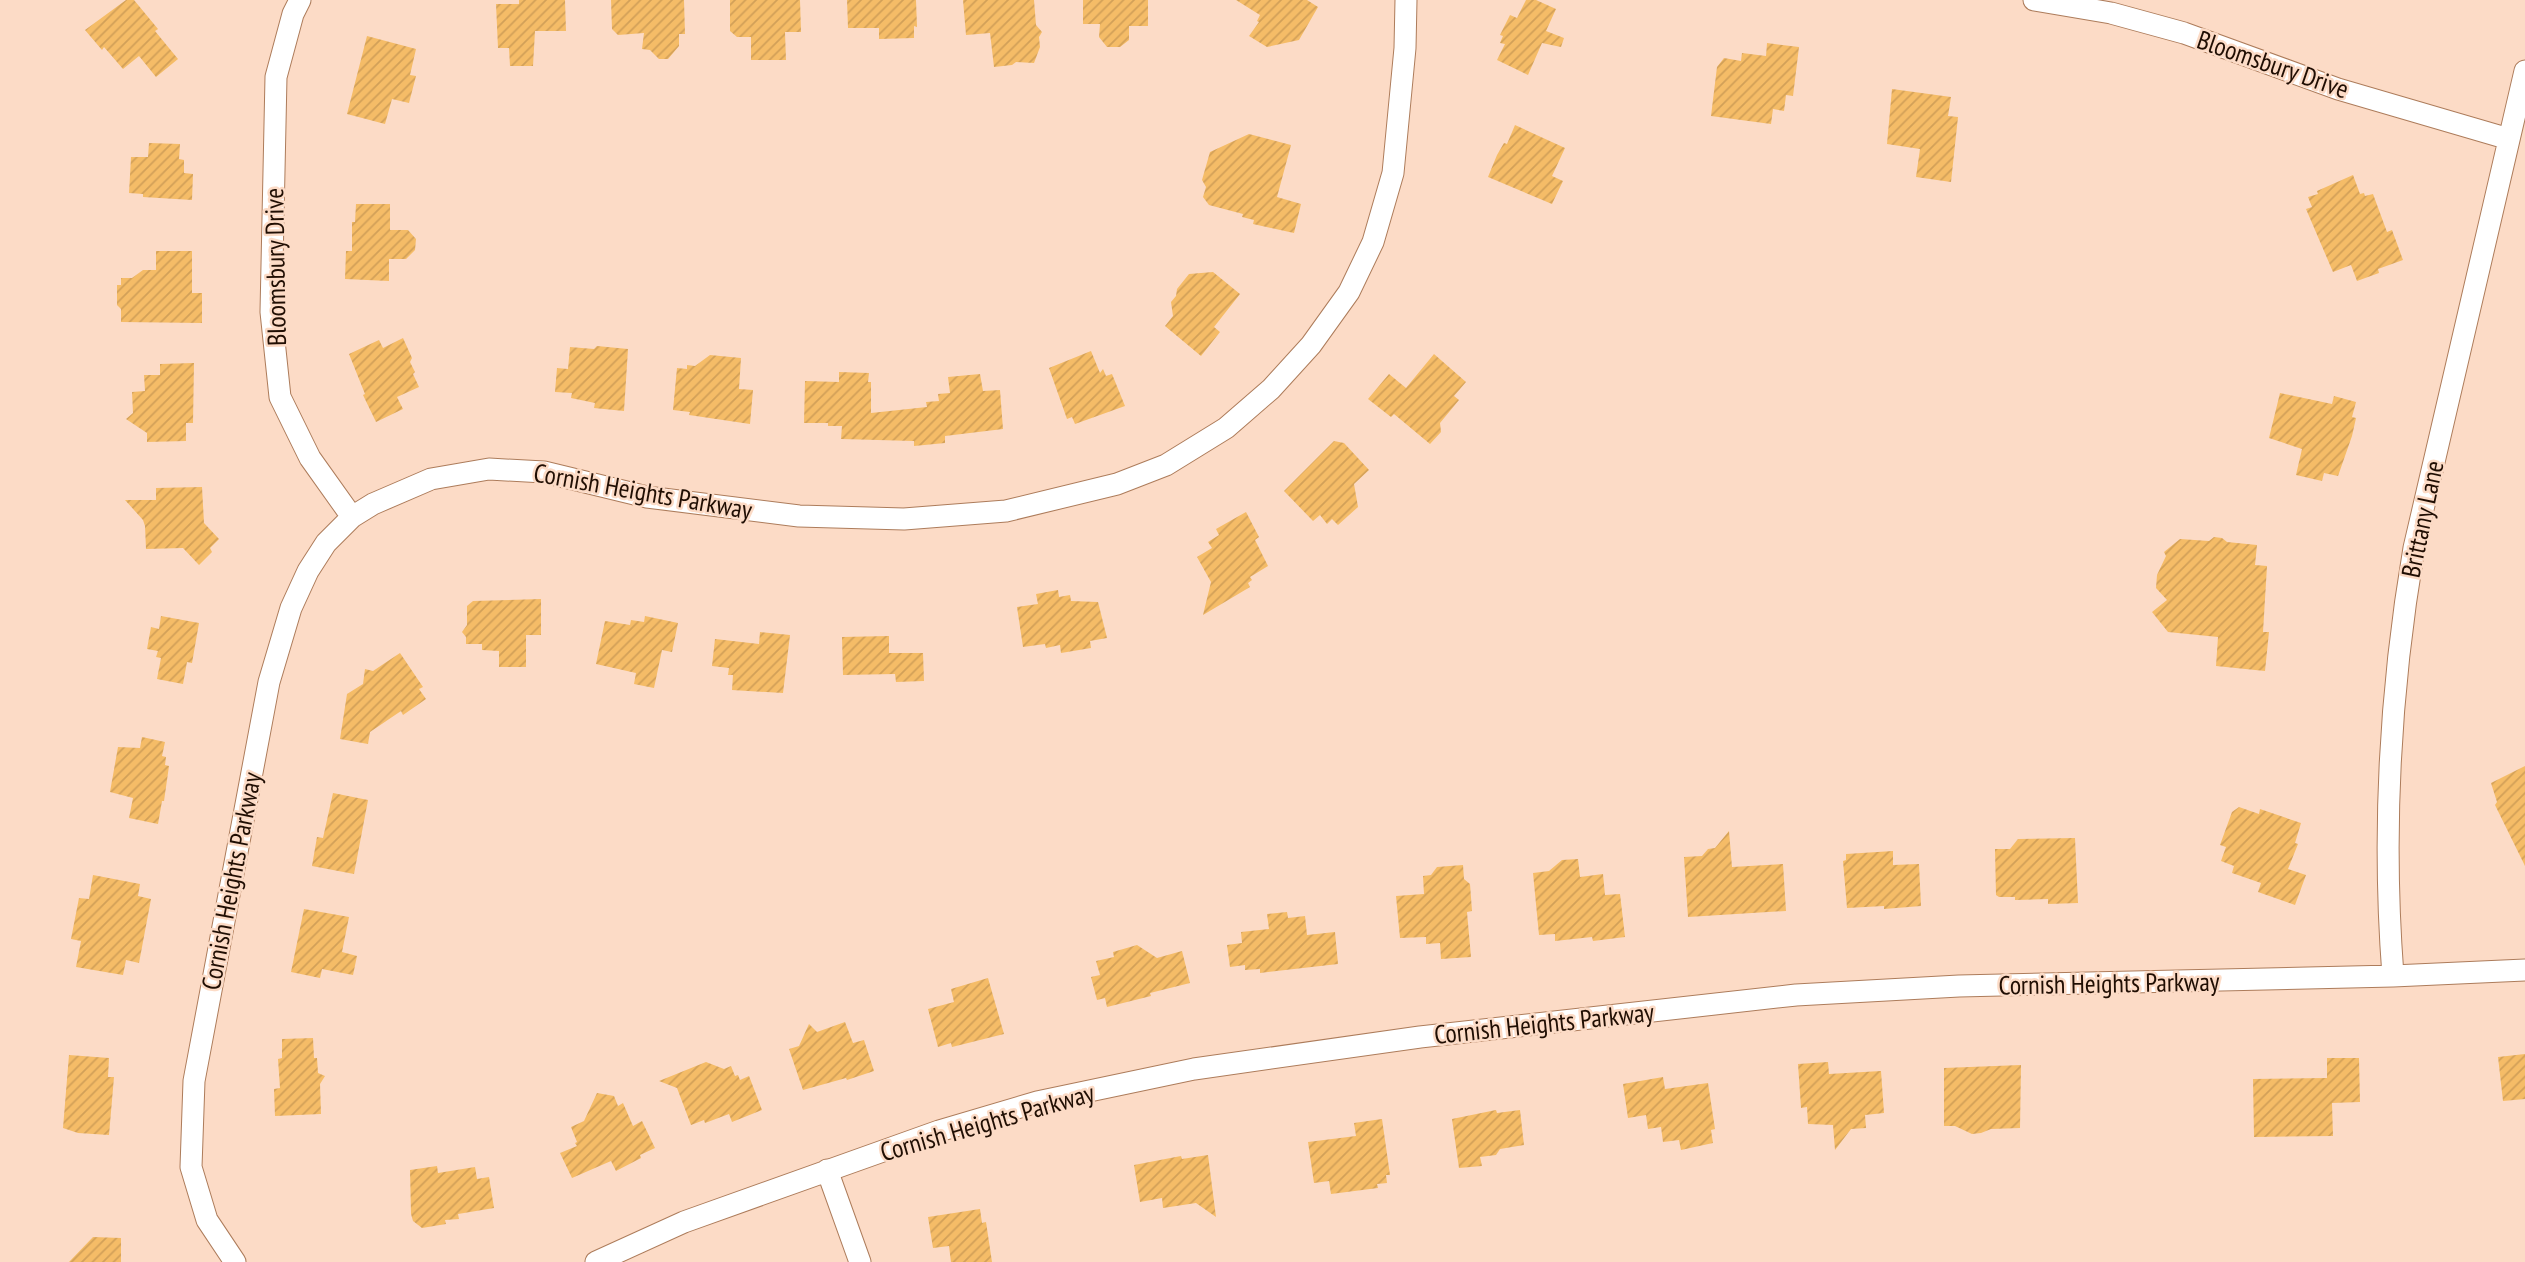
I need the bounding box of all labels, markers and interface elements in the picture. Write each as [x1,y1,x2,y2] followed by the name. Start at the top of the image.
[2193,23,2353,105] street label: Bloomsbury Drive
[257,188,293,346] street label: Bloomsbury Drive
[531,456,755,526] street label: Cornish Heights Parkway
[2394,458,2450,580] street label: Brittany Lane
[194,769,268,993] street label: Cornish Heights Parkway
[1998,965,2220,1001] street label: Cornish Heights Parkway
[1432,995,1656,1051] street label: Cornish Heights Parkway
[876,1076,1098,1168] street label: Cornish Heights Parkway

